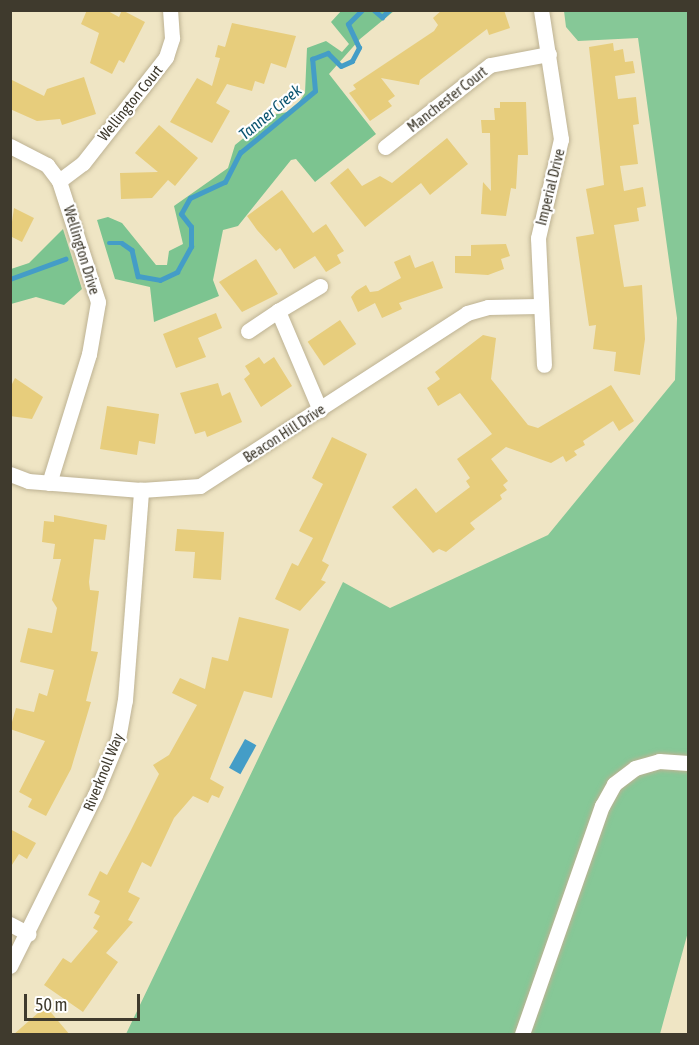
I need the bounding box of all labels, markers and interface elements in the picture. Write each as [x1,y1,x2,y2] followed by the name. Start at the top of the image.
[94,61,166,145] street label: Wellington Court
[404,62,490,136] street label: Manchester Court
[235,80,305,144] water label: Tanner Creek
[532,147,568,227] street label: Imperial Drive
[60,203,104,297] street label: Wellington Drive
[240,400,328,466] street label: Beacon Hill Drive
[79,730,127,814] street label: Riverknoll Way
[27,982,142,1020] scale bar
[35,994,67,1015] text: 50 m

